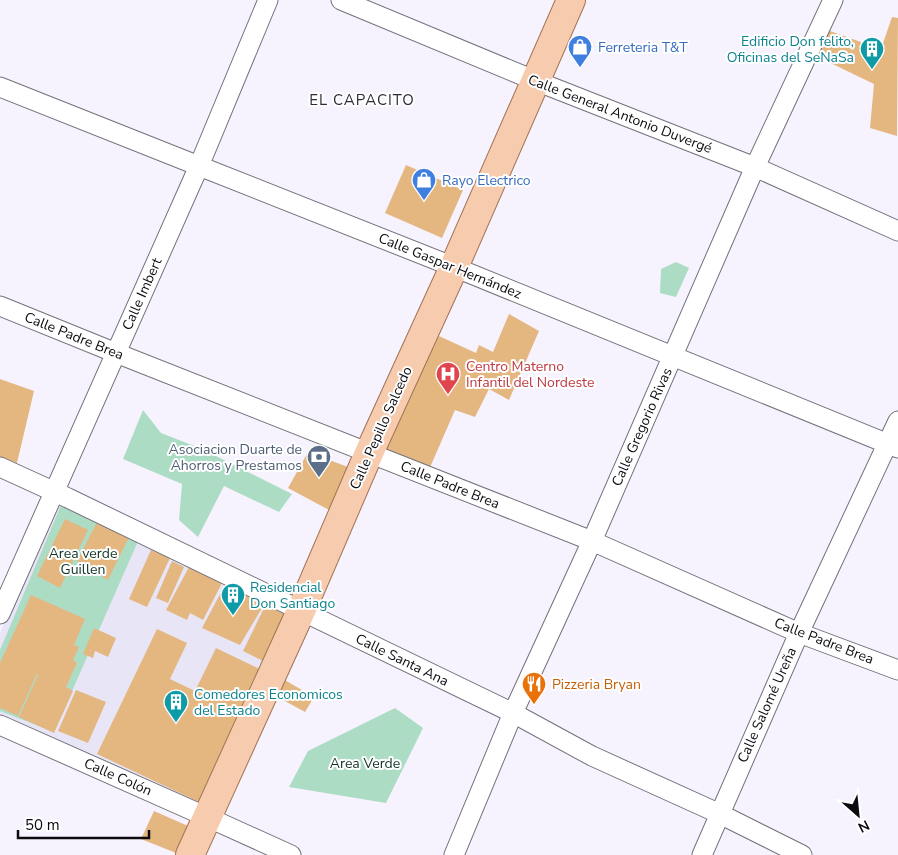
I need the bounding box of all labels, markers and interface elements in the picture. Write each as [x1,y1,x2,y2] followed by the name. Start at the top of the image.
[727,32,854,67] place label: Edificio Don felito, Oficinas del SeNaSa
[567,34,593,68] shop icon: Ferreteria T&T
[859,36,885,70] building icon: Edificio Don felito, Oficinas del SeNaSa
[598,38,688,57] place label: Ferreteria T&T
[525,70,715,158] street label: Calle General Antonio Duvergé
[309,90,415,110] district label: EL CAPACITO
[411,167,437,201] shop icon: Rayo Electrico
[442,171,531,190] place label: Rayo Electrico
[376,229,525,304] street label: Calle Gaspar Hernández
[118,255,166,333] street label: Calle Imbert
[22,307,126,365] street label: Calle Padre Brea
[466,357,594,392] place label: Centro Materno Infantil del Nordeste
[435,361,461,395] hospital icon: Centro Materno Infantil del Nordeste
[345,363,417,492] street label: Calle Pepillo Salcedo
[607,364,677,489] street label: Calle Gregorio Rivas
[169,440,302,475] place label: Asociacion Duarte de Ahorros y Prestamos
[306,444,332,478] bank icon: Asociacion Duarte de Ahorros y Prestamos
[398,456,502,514] street label: Calle Padre Brea
[49,544,117,579] park label: Area verde Guillen
[250,578,335,613] place label: Residencial Don Santiago
[220,582,246,616] building icon: Residencial Don Santiago
[771,613,877,669] street label: Calle Padre Brea
[352,629,452,691] street label: Calle Santa Ana
[733,644,801,766] street label: Calle Salomé Ureña
[521,671,547,705] restaurant icon: Pizzeria Bryan
[552,675,641,694] place label: Pizzeria Bryan
[194,685,343,720] place label: Comedores Economicos del Estado
[163,689,189,723] building icon: Comedores Economicos del Estado
[81,754,155,800] street label: Calle Colón
[330,754,400,773] park label: Area Verde
[833,790,883,840] north arrow
[18,808,149,840] scale bar
[25,815,60,835] text: 50 m
[855,815,873,837] text: N

